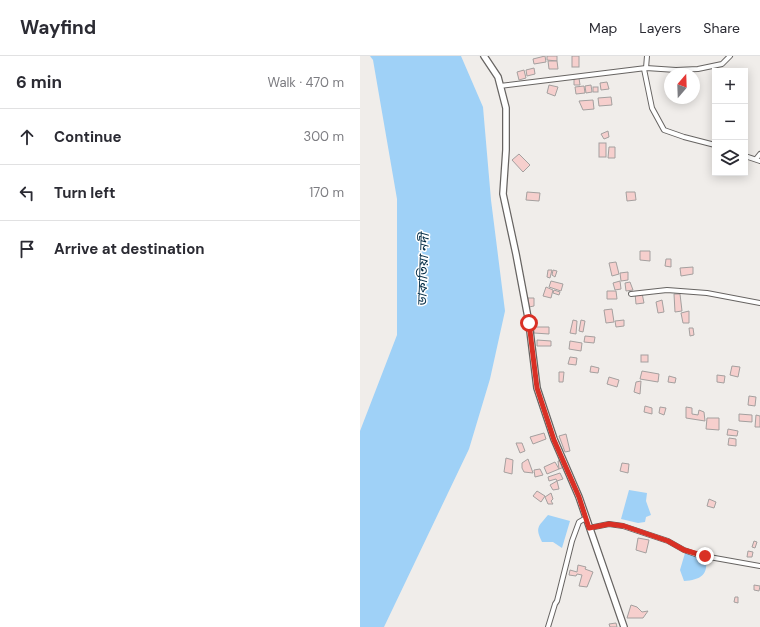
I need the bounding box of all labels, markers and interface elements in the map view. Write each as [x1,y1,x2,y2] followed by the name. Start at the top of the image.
[20,15,96,40] text: Wayfind
[589,19,617,37] text: Map
[639,19,681,37] text: Layers
[703,19,740,37] text: Share
[664,68,700,104] north arrow
[712,68,748,176] map controls
[712,68,748,104] button: +
[16,71,62,93] text: 6 min
[267,74,344,91] text: Walk · 470 m
[712,104,748,140] button: −
[16,126,38,148] icon: ahead
[54,127,122,147] text: Continue
[303,128,344,145] text: 300 m
[712,140,748,176] button: layers
[16,182,38,204] icon: left
[54,183,115,203] text: Turn left
[309,184,344,201] text: 170 m
[413,231,433,307] water label: ডাকাতিয়া নদী
[16,238,38,260] icon: arrive
[54,239,205,259] text: Arrive at destination
[520,314,538,332] route start
[696,547,714,565] route end

